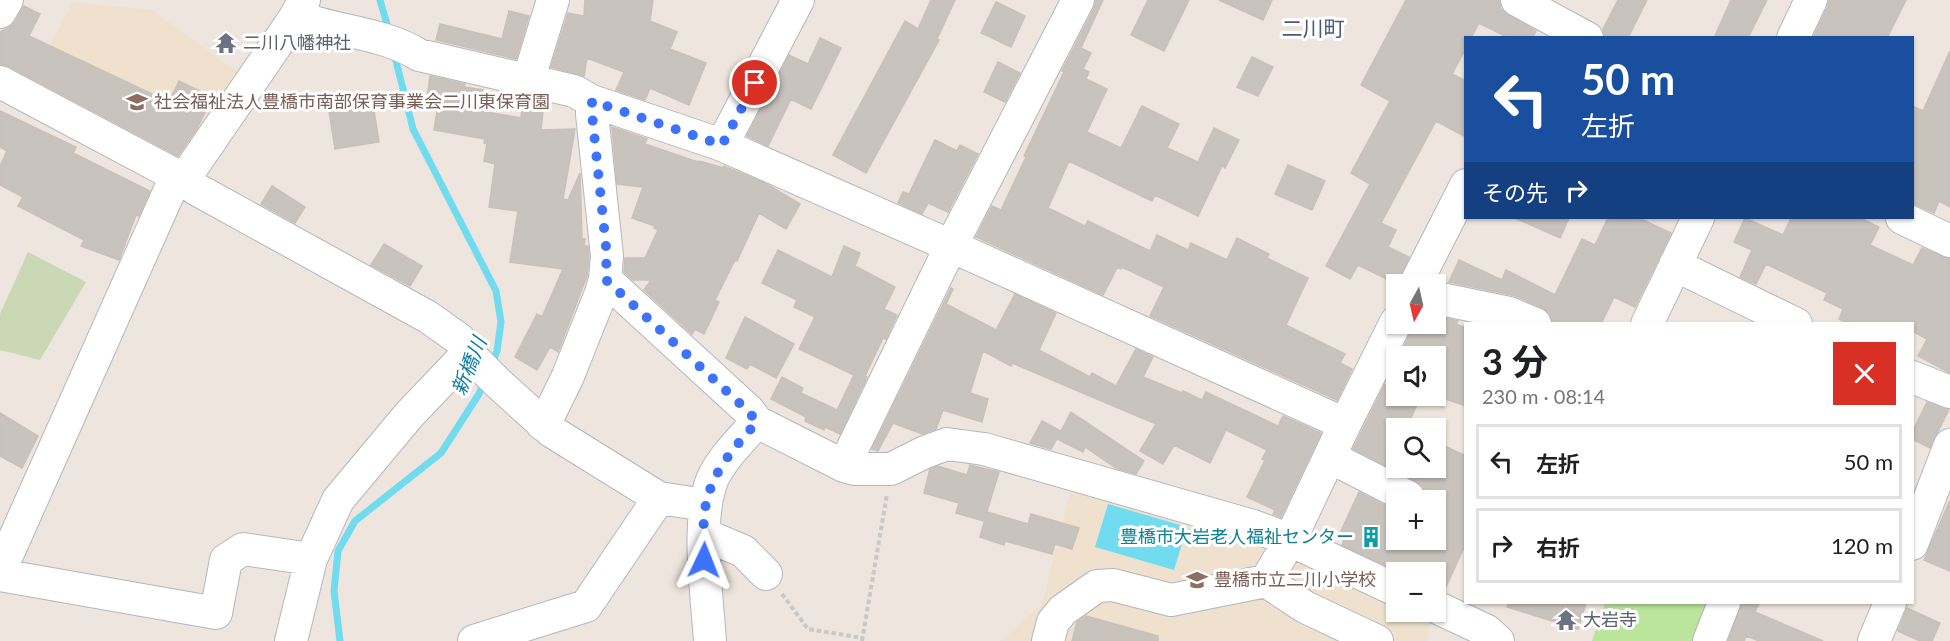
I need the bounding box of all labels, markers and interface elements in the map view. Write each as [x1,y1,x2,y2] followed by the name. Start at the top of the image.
[1282,15,1345,40] district label: 二川町
[214,31,238,55] temple icon: 二川八幡神社
[243,31,351,53] place label: 二川八幡神社
[1581,54,1675,104] text: 50 m
[729,57,780,108] pin
[1482,60,1560,138] icon: left
[738,66,771,99] icon: arrive
[125,90,149,114] school or university icon: 社会福祉法人豊橋市南部保育事業会二川東保育園
[154,90,550,112] place label: 社会福祉法人豊橋市南部保育事業会二川東保育園
[1581,109,1635,142] text: 左折
[1560,174,1593,207] icon: right
[1482,179,1548,206] text: その先
[1386,274,1446,334] north arrow
[1386,274,1446,622] map controls
[446,331,491,398] water label: 新橋川
[1482,339,1548,383] text: 3 分
[1833,342,1896,405] button: close
[1386,346,1446,406] button: sound
[1482,384,1605,408] text: 230 m · 08:14
[1386,418,1446,478] button: search
[1485,445,1518,478] icon: left
[1844,448,1893,475] text: 50 m
[1536,450,1580,477] text: 左折
[1386,490,1446,550] button: +
[1120,525,1354,547] place label: 豊橋市大岩老人福祉センター
[1359,525,1383,549] building icon: 豊橋市大岩老人福祉センター
[672,528,736,592] position arrow
[1485,529,1518,562] icon: right
[1831,532,1893,559] text: 120 m
[1536,534,1580,561] text: 右折
[1386,562,1446,622] button: −
[1185,568,1209,592] school or university icon: 豊橋市立二川小学校
[1214,568,1376,590] place label: 豊橋市立二川小学校
[1554,608,1578,632] temple icon: 大岩寺
[1583,608,1637,630] place label: 大岩寺

